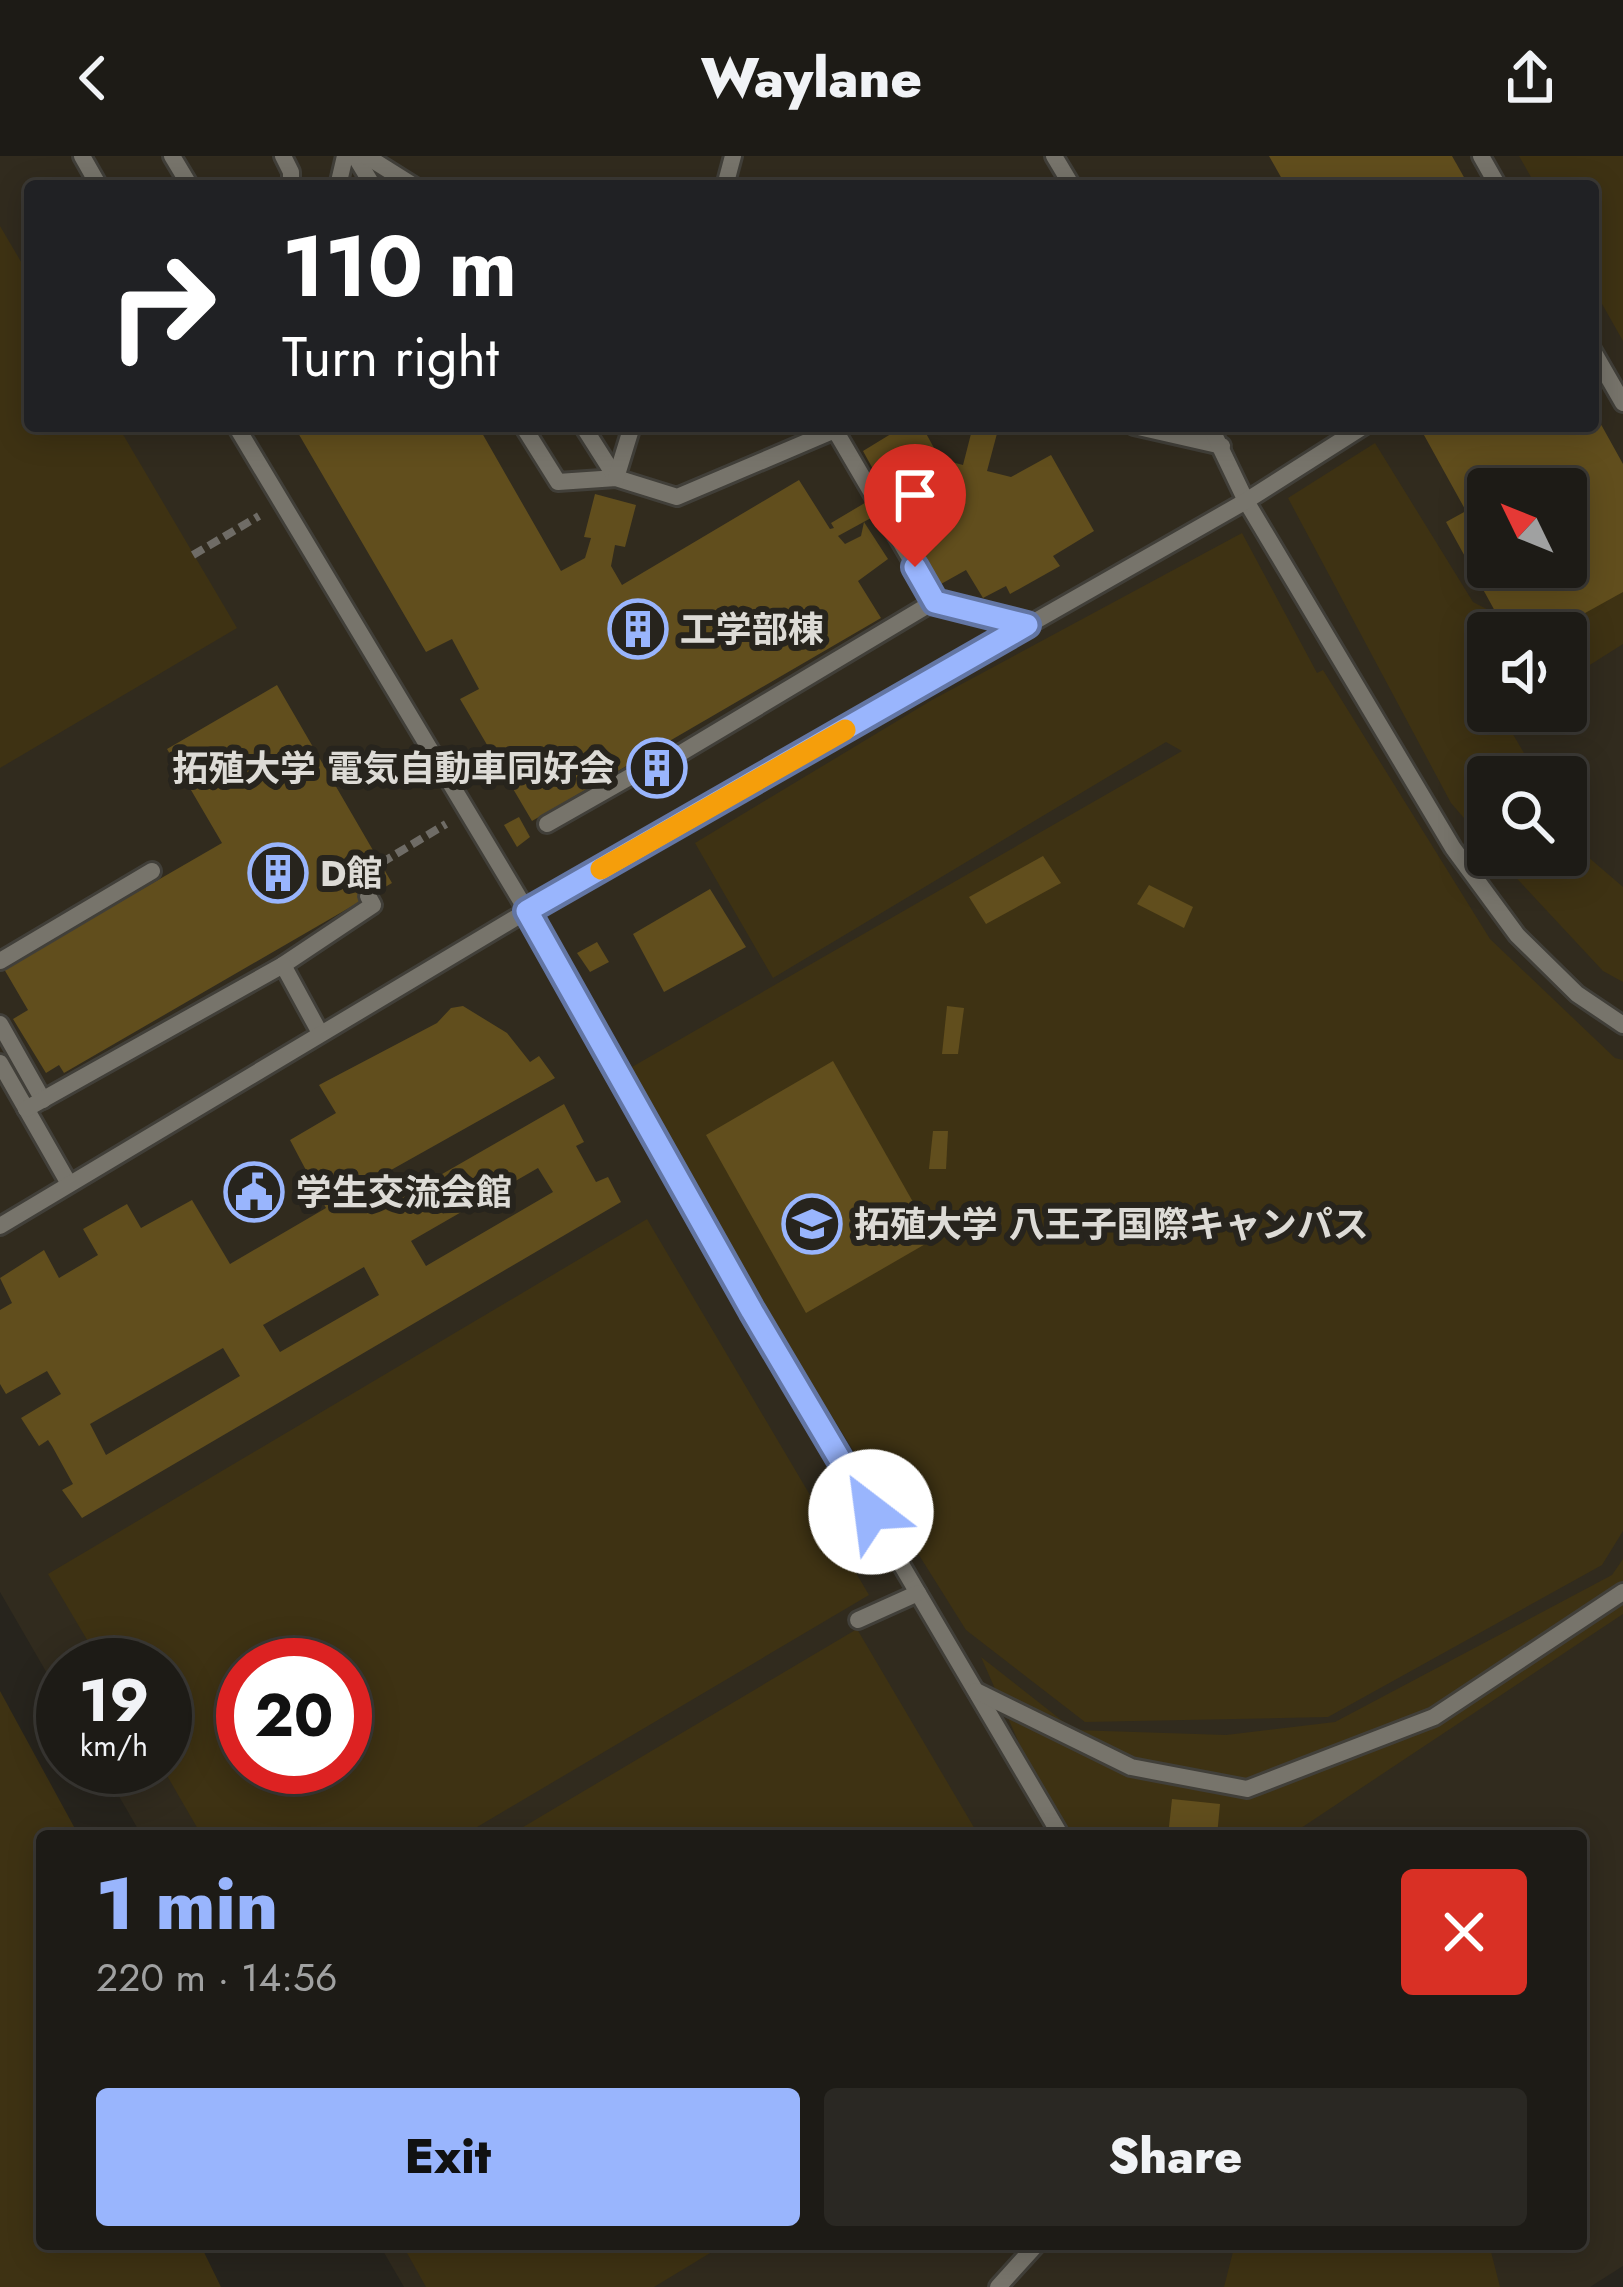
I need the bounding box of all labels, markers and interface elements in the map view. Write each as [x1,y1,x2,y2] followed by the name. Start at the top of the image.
[701,39,922,117] text: Waylane
[60,45,126,111] icon: back
[1497,45,1563,111] icon: share
[282,206,517,328] text: 110 m
[84,228,240,384] icon: right
[282,318,499,396] text: Turn right
[864,444,966,567] pin
[882,462,948,528] icon: arrive
[1467,468,1587,588] north arrow
[1467,468,1587,876] map controls
[607,598,669,660] building icon: 工学部棟
[680,603,824,655] place label: 工学部棟
[1467,612,1587,732] button: sound
[626,737,688,799] building icon: 拓殖大学 電気自動車同好会
[172,742,615,794] place label: 拓殖大学 電気自動車同好会
[1467,756,1587,876] button: search
[247,842,309,904] building icon: D館
[320,847,382,899] place label: D館
[223,1161,285,1223] public building icon: 学生交流会館
[296,1166,512,1218] place label: 学生交流会館
[781,1193,843,1255] school or university icon: 拓殖大学 八王子国際キャンパス
[854,1198,1369,1250] place label: 拓殖大学 八王子国際キャンパス
[808,1449,934,1575] position arrow
[216,1638,372,1794] speed limit sign: 20
[79,1657,149,1744] text: 19
[80,1724,148,1767] text: km/h
[96,1852,278,1956] text: 1 min
[1401,1869,1527,1995] button: close
[96,1949,337,2006] text: 220 m · 14:56
[96,2088,800,2226] button: Exit
[824,2088,1527,2226] button: Share

